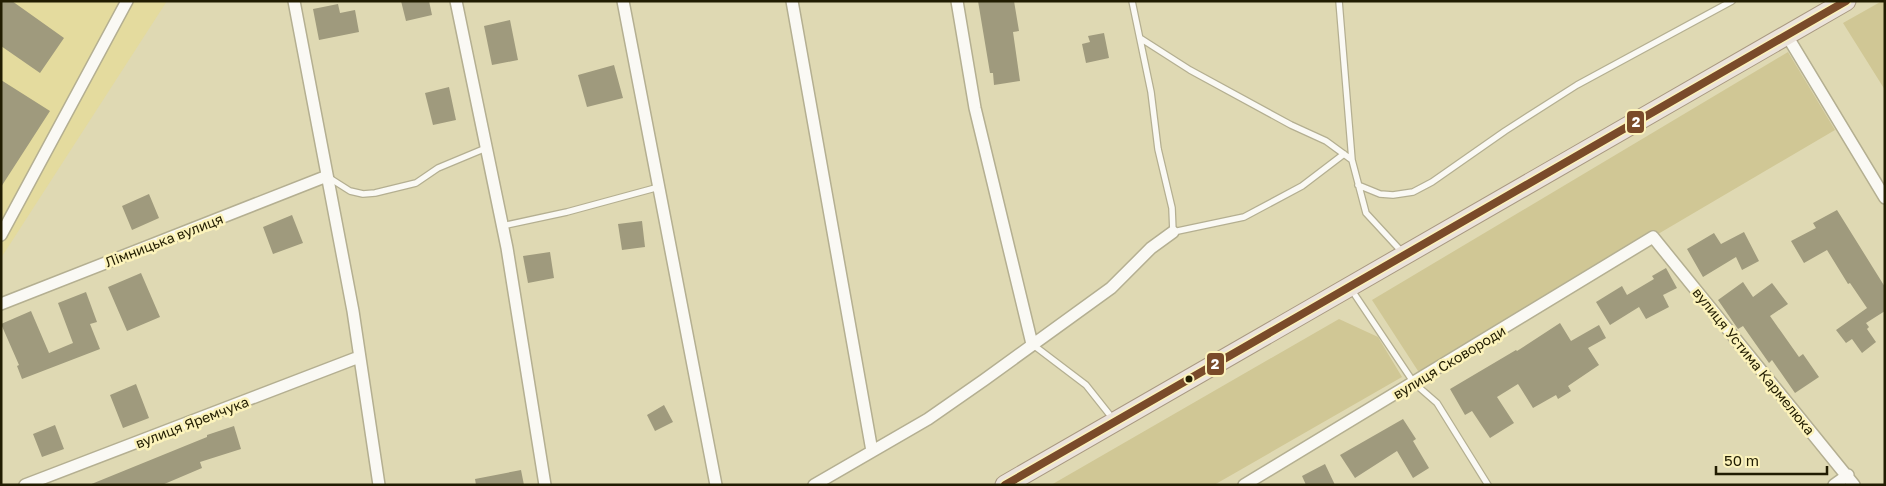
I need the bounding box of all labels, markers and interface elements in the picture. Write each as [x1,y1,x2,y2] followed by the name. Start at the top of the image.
[1626,110,1645,134] line badge: 2
[1632,113,1641,130] text: 2
[103,210,225,270] street label: Лімницька вулиця
[1689,284,1819,438] street label: вулиця Устима Кармелюка
[1390,322,1508,402] street label: вулиця Сковороди
[1206,352,1225,376] line badge: 2
[1211,355,1220,372] text: 2
[1184,374,1194,384] unlabelled marker
[133,393,251,451] street label: вулиця Яремчука
[1716,444,1827,476] scale bar
[1724,451,1759,469] text: 50 m

